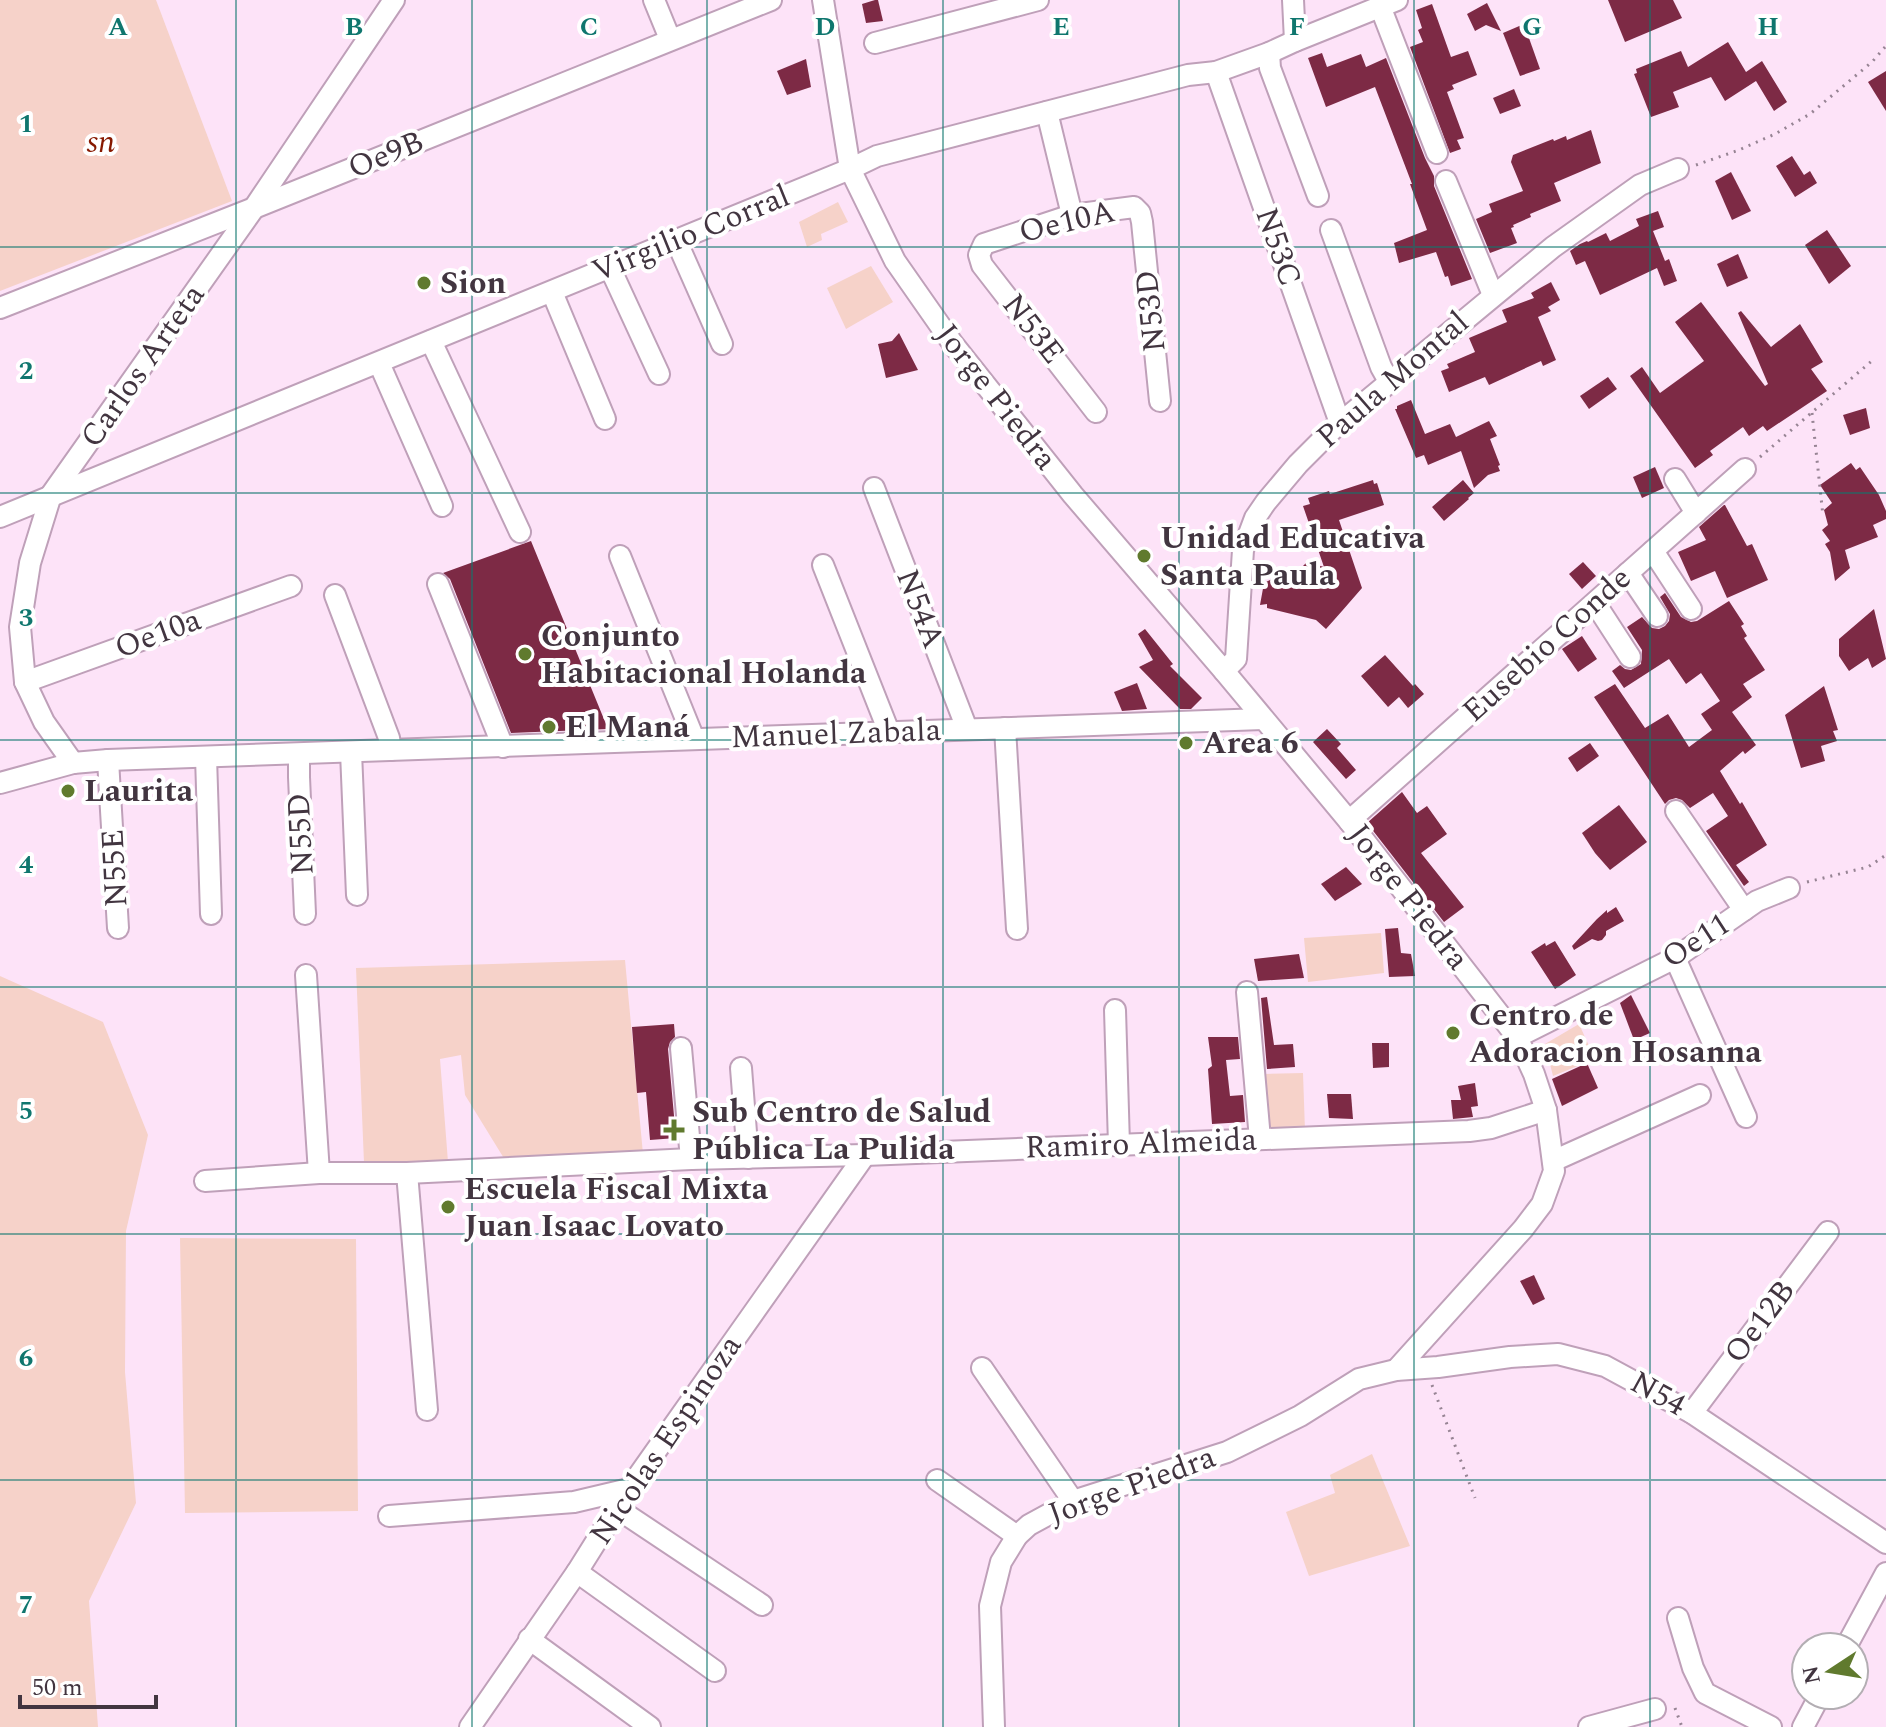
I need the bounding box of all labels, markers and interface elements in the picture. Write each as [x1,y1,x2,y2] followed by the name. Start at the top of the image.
[108,7,128,47] text: A
[345,7,363,47] text: B
[580,7,598,47] text: C
[815,7,835,47] text: D
[1052,7,1070,47] text: E
[1289,7,1305,47] text: F
[1522,7,1542,47] text: G
[1757,7,1779,47] text: H
[19,104,33,144] text: 1
[87,118,115,167] park label: sn
[340,118,432,192] street label: Oe9B
[585,172,797,296] street label: Virgilio Corral
[1014,187,1120,257] street label: Oe10A
[1242,201,1314,293] street label: N53C
[440,259,506,308] place label: Sion
[1122,267,1180,355] street label: N53D
[68,274,218,458] street label: Carlos Arteta
[415,274,433,292] marker: Sion
[990,283,1076,375] street label: N53E
[1306,299,1480,461] street label: Paula Montal
[923,313,1069,481] street label: Jorge Piedra
[19,351,33,391] text: 2
[1160,514,1425,600] place label: Unidad Educativa Santa Paula
[1135,547,1153,565] marker: Unidad Educativa Santa Paula
[1451,555,1643,735] street label: Eusebio Conde
[883,562,957,656] street label: N54A
[108,596,209,672] street label: Oe10a
[19,598,33,638] text: 3
[541,612,867,698] place label: Conjunto Habitacional Holanda
[516,645,534,663] marker: Conjunto Habitacional Holanda
[565,703,690,752] place label: El Maná
[730,706,942,762] street label: Manuel Zabala
[540,718,558,736] marker: El Maná
[1202,719,1299,768] place label: Area 6
[1177,734,1195,752] marker: Area 6
[84,767,194,816] place label: Laurita
[59,782,77,800] marker: Laurita
[274,792,328,876] street label: N55D
[1335,813,1481,981] street label: Jorge Piedra
[88,828,142,908] street label: N55E
[19,845,34,885] text: 4
[1652,900,1740,982] street label: Oe11
[1469,991,1762,1077] place label: Centro de Adoracion Hosanna
[1444,1024,1462,1042] marker: Centro de Adoracion Hosanna
[692,1088,991,1174] place label: Sub Centro de Salud Pública La Pulida
[19,1091,33,1131] text: 5
[1024,1115,1258,1173] street label: Ramiro Almeida
[663,1119,685,1141] marker: Sub Centro de Salud Pública La Pulida
[464,1165,769,1251] place label: Escuela Fiscal Mixta Juan Isaac Lovato
[439,1198,457,1216] marker: Escuela Fiscal Mixta Juan Isaac Lovato
[1712,1270,1808,1374] street label: Oe12B
[577,1325,755,1555] street label: Nicolas Espinoza
[19,1338,33,1378] text: 6
[1621,1359,1695,1429] street label: N54
[1041,1433,1223,1539] street label: Jorge Piedra
[19,1585,33,1625] text: 7
[1790,1631,1870,1711] north arrow
[20,1659,156,1709] scale bar
[1794,1663,1830,1687] text: N
[32,1670,83,1706] text: 50 m

